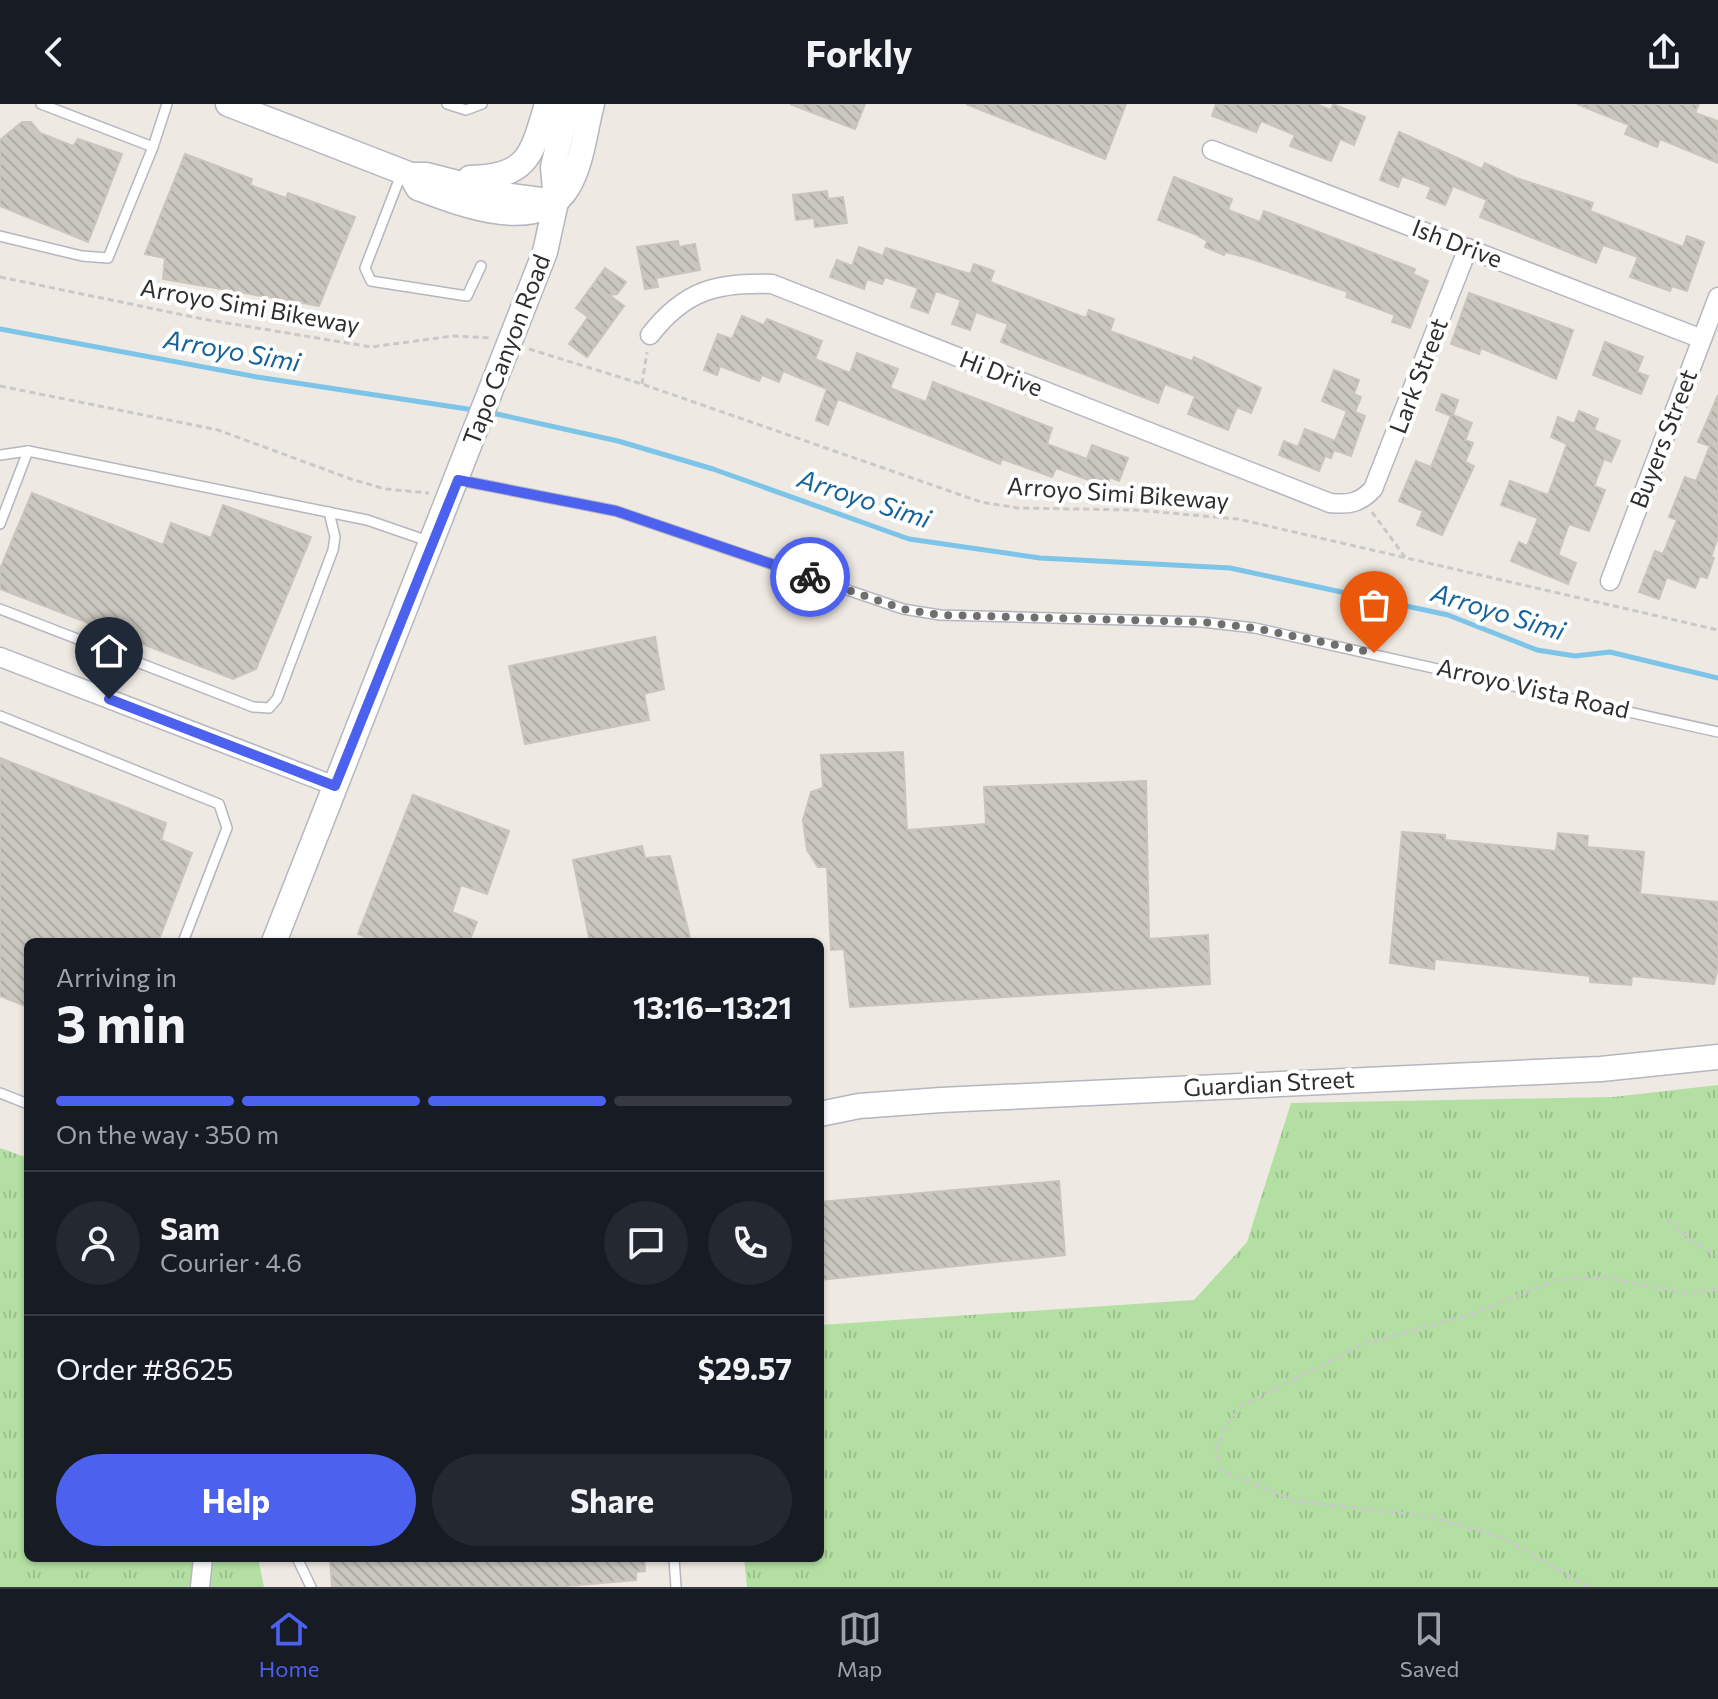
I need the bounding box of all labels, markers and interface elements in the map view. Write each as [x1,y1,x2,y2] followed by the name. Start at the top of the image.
[32,30,76,74] icon: back
[806,30,912,74] text: Forkly
[1642,30,1686,74] icon: share
[1408,212,1507,273] street label: Ish Drive
[456,250,555,449] street label: Tapo Canyon Road
[138,272,362,339] street label: Arroyo Simi Bikeway
[1382,313,1453,437] street label: Lark Street
[161,322,304,377] water label: Arroyo Simi
[956,344,1047,402] street label: Hi Drive
[1623,365,1702,512] street label: Buyers Street
[793,461,936,534] water label: Arroyo Simi
[1006,470,1230,515] street label: Arroyo Simi Bikeway
[770,537,850,617] courier
[788,555,832,599] icon: bike
[1340,571,1408,653] pin
[1427,575,1570,646] water label: Arroyo Simi
[1352,583,1396,627] icon: bag
[75,617,143,699] pin
[87,629,131,673] icon: home
[1434,651,1632,724] street label: Arroyo Vista Road
[56,961,177,992] text: Arriving in
[633,988,792,1025] text: 13:16–13:21
[56,990,186,1054] text: 3 min
[1183,1064,1355,1101] street label: Guardian Street
[56,1118,279,1149] text: On the way · 350 m
[56,1201,140,1285] button: person
[604,1201,688,1285] button: chat
[708,1201,792,1285] button: phone
[160,1209,220,1246] text: Sam
[160,1246,302,1277] text: Courier · 4.6
[56,1349,234,1386] text: Order #8625
[698,1349,792,1386] text: $29.57
[56,1454,416,1546] button: Help
[432,1454,792,1546] button: Share
[259,1607,319,1682] tab: Home
[837,1607,882,1682] tab: Map
[1400,1607,1459,1682] tab: Saved

